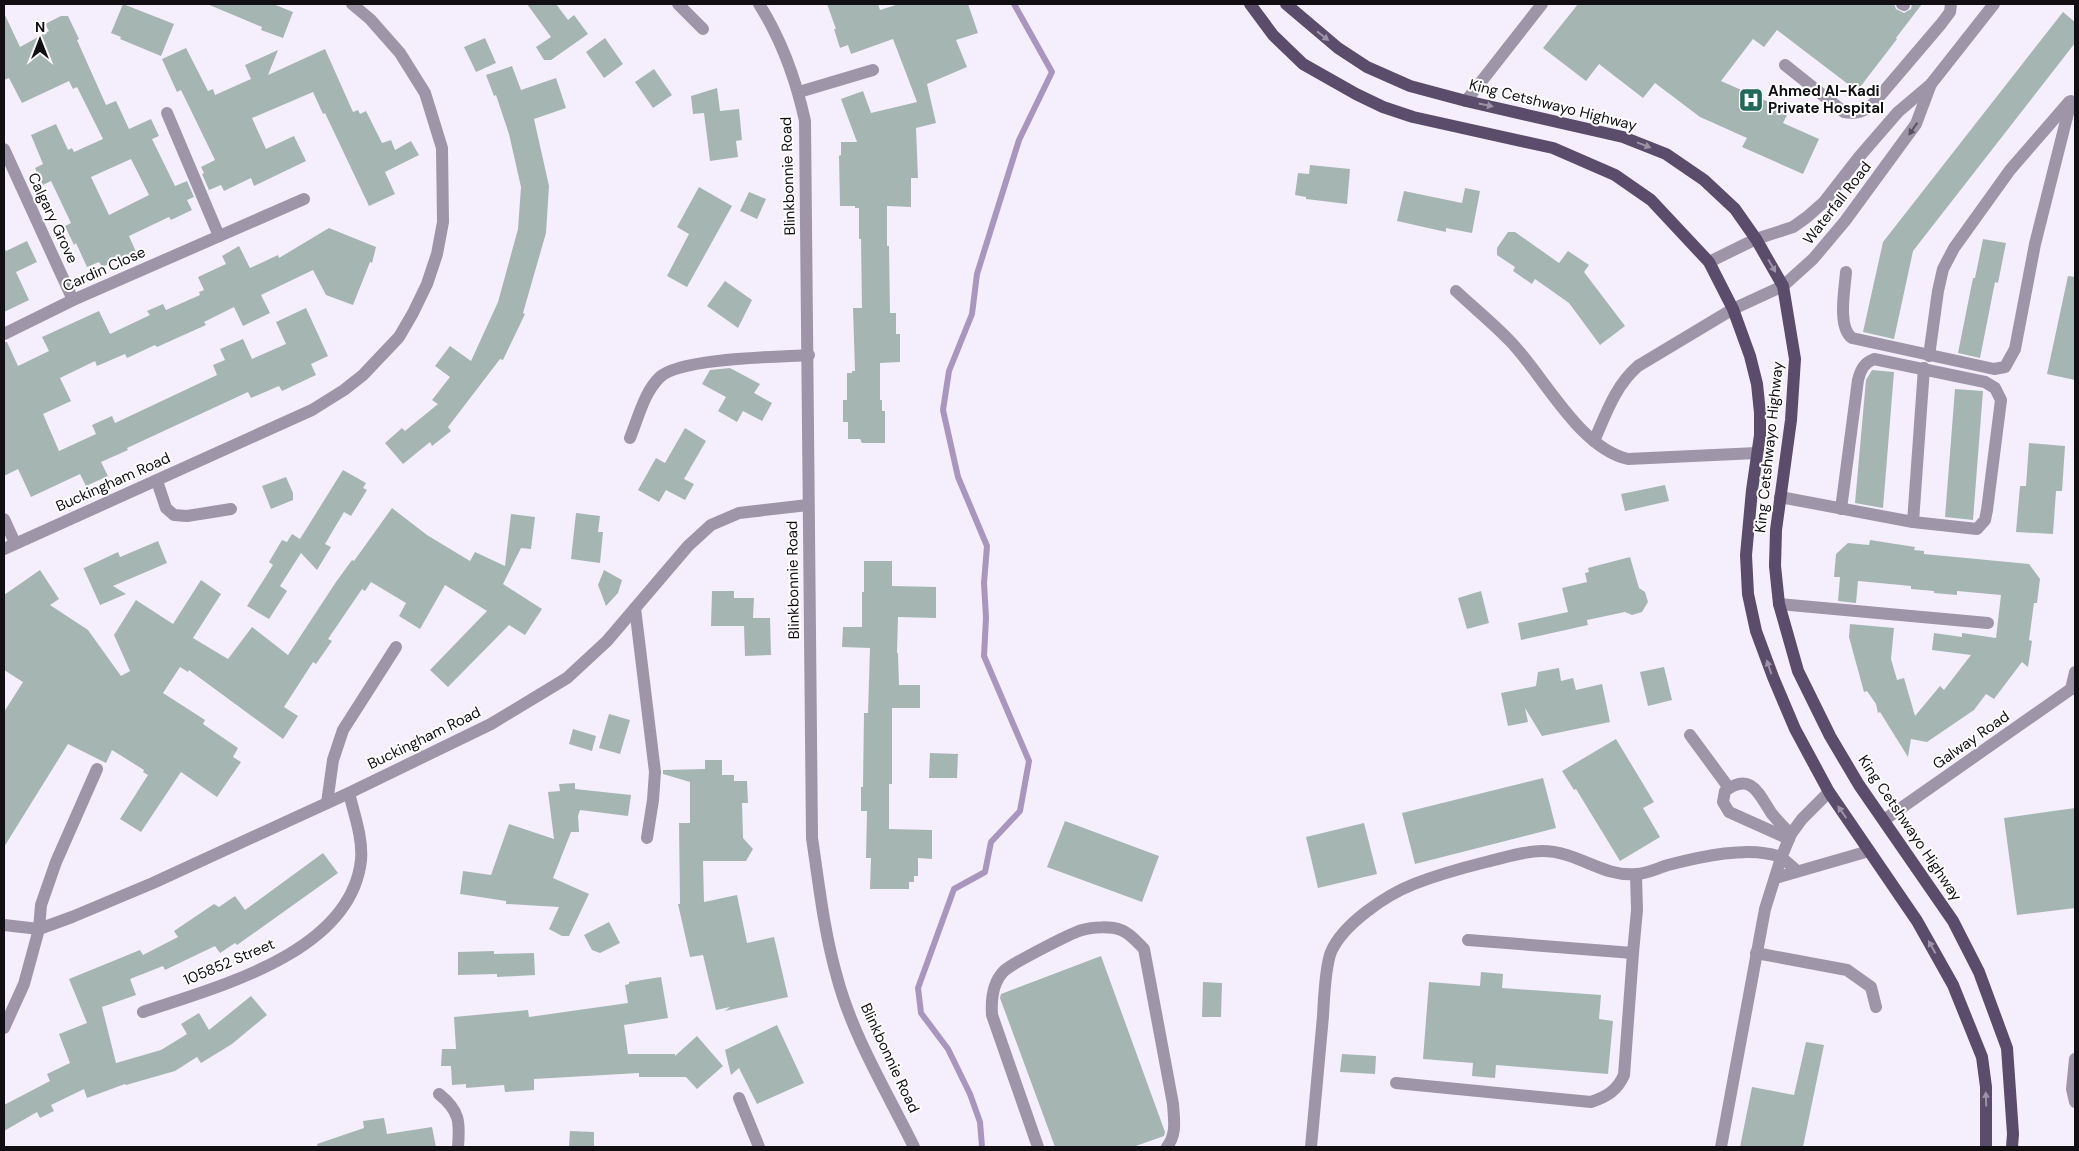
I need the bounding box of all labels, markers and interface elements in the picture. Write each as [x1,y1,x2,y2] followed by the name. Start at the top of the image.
[15,15,65,65] north arrow
[35,18,45,36] text: N
[1316,30,1329,41] one-way arrow
[1467,74,1640,136] street label: King Cetshwayo Highway
[1768,81,1884,118] place label: Ahmed Al-Kadi Private Hospital
[1738,87,1764,113] hospital icon: Ahmed Al-Kadi Private Hospital
[1479,102,1495,110] one-way arrow
[776,116,800,236] street label: Blinkbonnie Road
[1908,122,1917,136] one-way arrow
[1637,141,1652,149] one-way arrow
[1798,157,1876,249] street label: Waterfall Road
[23,169,83,267] street label: Calgary Grove
[59,242,149,296] street label: Cardin Close
[1767,259,1776,272] one-way arrow
[1750,360,1788,534] street label: King Cetshwayo Highway
[53,448,173,516] street label: Buckingham Road
[782,520,804,640] street label: Blinkbonnie Road
[1765,660,1772,675] one-way arrow
[364,702,484,774] street label: Buckingham Road
[1929,706,2013,774] street label: Galway Road
[1854,751,1967,906] street label: King Cetshwayo Highway
[1837,805,1847,819] one-way arrow
[180,934,278,990] street label: 105852 Street
[1928,940,1936,955] one-way arrow
[856,1000,924,1116] street label: Blinkbonnie Road
[1982,1090,1990,1106] one-way arrow

